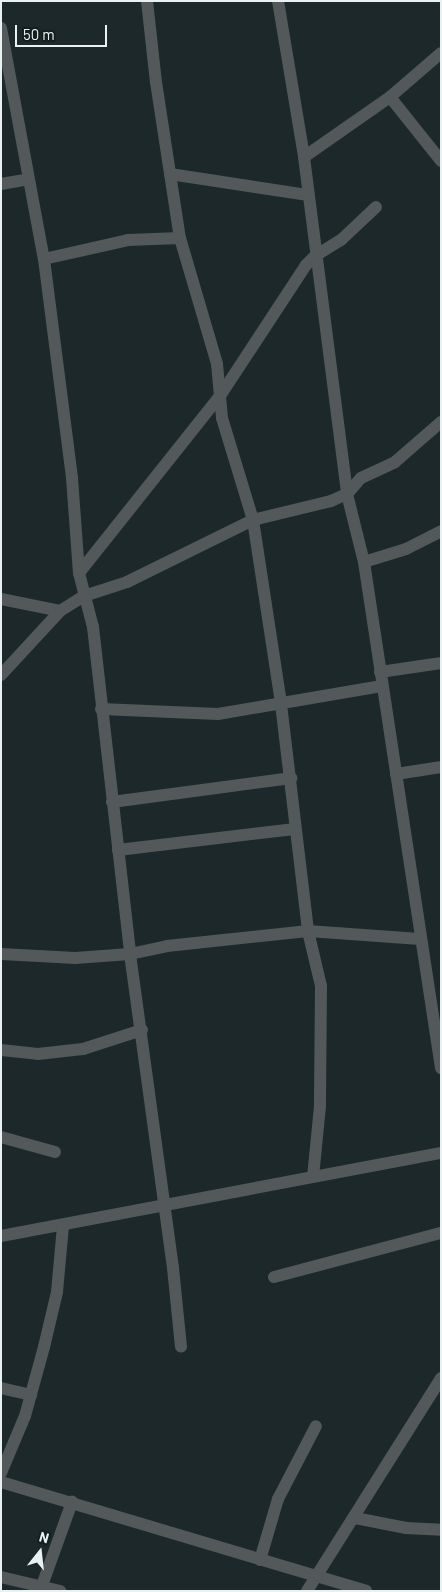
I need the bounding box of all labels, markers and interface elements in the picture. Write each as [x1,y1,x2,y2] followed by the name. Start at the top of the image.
[18,15,110,47] scale bar
[23,25,55,43] text: 50 m
[15,1527,65,1577] north arrow
[37,1528,51,1547] text: N

